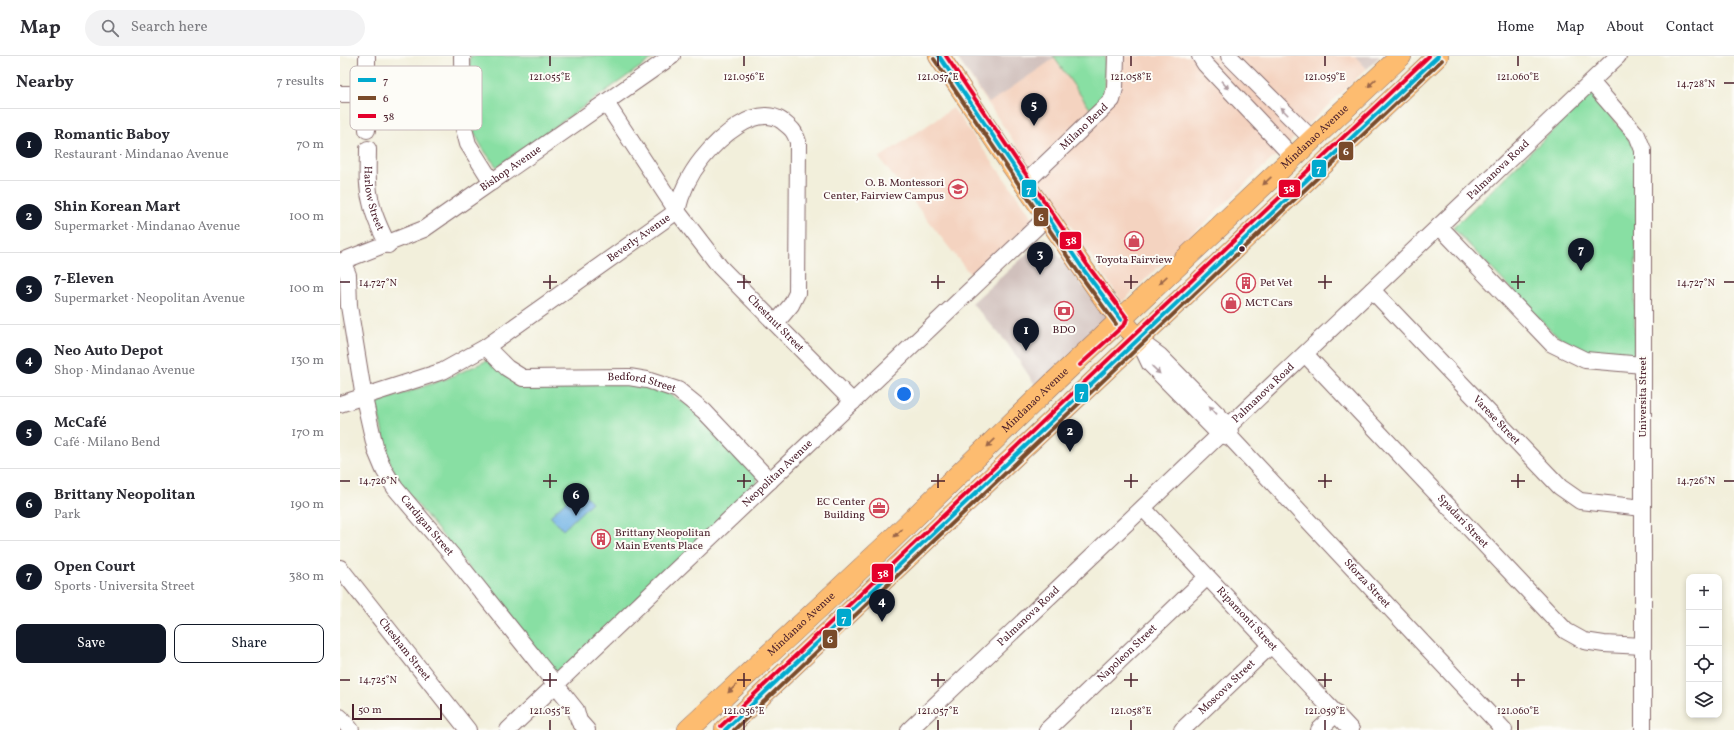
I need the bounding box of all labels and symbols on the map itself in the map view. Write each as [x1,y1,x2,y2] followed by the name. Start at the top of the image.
[350,66,482,130] legend
[530,70,570,84] text: 121.055°E
[723,70,765,84] text: 121.056°E
[918,70,958,84] text: 121.057°E
[1110,70,1152,84] text: 121.058°E
[1305,70,1345,84] text: 121.059°E
[1497,70,1539,84] text: 121.060°E
[383,74,388,89] text: 7
[1677,77,1716,91] text: 14.728°N
[1367,78,1377,87] one-way arrow
[1220,81,1229,90] one-way arrow
[383,92,389,107] text: 6
[1021,93,1047,126] pin: 5
[1056,100,1112,153] street label: Milano Bend
[1278,101,1352,173] street label: Mindanao Avenue
[1279,106,1289,116] one-way arrow
[383,110,395,125] text: 38
[1464,136,1533,203] street label: Palmanova Road
[1338,141,1354,161] line badge: 6
[477,142,544,195] street label: Bishop Avenue
[1343,145,1349,160] text: 6
[1311,159,1327,178] line badge: 7
[1316,162,1322,177] text: 7
[360,166,388,234] street label: Harlow Street
[824,176,944,204] place label: O. B. Montessori Center, Fairview Campus
[1262,176,1272,186] one-way arrow
[947,178,969,200] school or university icon: O. B. Montessori Center, Fairview Campus
[1021,179,1037,198] line badge: 7
[1278,179,1301,198] line badge: 38
[1283,182,1295,197] text: 38
[1026,183,1032,198] text: 7
[1033,207,1049,227] line badge: 6
[604,210,674,266] street label: Beverly Avenue
[1038,211,1044,226] text: 6
[1123,230,1145,252] shop icon: Toyota Fairview
[1059,231,1082,250] line badge: 38
[1065,234,1077,249] text: 38
[1568,238,1594,271] pin: 7
[1027,242,1053,275] pin: 3
[1237,244,1247,254] unlabelled marker
[1096,253,1173,268] place label: Toyota Fairview
[1235,272,1257,294] building icon: Pet Vet
[1158,275,1168,285] one-way arrow
[359,276,397,290] text: 14.727°N
[1260,276,1293,291] place label: Pet Vet
[1677,276,1715,290] text: 14.727°N
[744,291,807,356] street label: Chestnut Street
[1220,292,1242,314] shop icon: MCT Cars
[1245,296,1293,311] place label: MCT Cars
[1053,300,1075,322] bank icon: BDO
[1013,318,1039,351] pin: 1
[1053,323,1075,338] place label: BDO
[1636,356,1651,438] street label: Universita Street
[1229,360,1298,426] street label: Palmanova Road
[999,364,1072,436] street label: Mindanao Avenue
[1151,365,1161,374] one-way arrow
[607,369,678,396] street label: Bedford Street
[1074,383,1089,403] line badge: 7
[894,384,914,404] your location
[1079,387,1085,402] text: 7
[1469,392,1523,448] street label: Varese Street
[1208,405,1218,415] one-way arrow
[1057,419,1083,452] pin: 2
[739,436,816,511] street label: Neopolitan Avenue
[986,438,996,448] one-way arrow
[359,474,398,488] text: 14.726°N
[1677,474,1716,488] text: 14.726°N
[563,483,589,516] pin: 6
[1434,491,1492,552] street label: Spadari Street
[397,492,457,559] street label: Cardigan Street
[816,495,865,523] place label: EC Center Building
[868,497,890,519] office icon: EC Center Building
[615,526,711,554] place label: Brittany Neopolitan Main Events Place
[590,528,612,550] building icon: Brittany Neopolitan Main Events Place
[893,528,903,538] one-way arrow
[1340,556,1394,612] street label: Sforza Street
[871,563,894,583] line badge: 38
[877,567,889,582] text: 38
[994,583,1063,650] street label: Palmanova Road
[1213,583,1281,654] street label: Ripamonti Street
[764,589,839,660] street label: Mindanao Avenue
[869,589,895,622] pin: 4
[836,608,852,627] line badge: 7
[841,612,847,627] text: 7
[375,615,434,684] street label: Chesham Street
[1094,621,1161,686] street label: Napoleon Street
[822,629,838,649] line badge: 6
[827,633,833,648] text: 6
[1195,656,1259,718] street label: Moscova Street
[359,673,398,687] text: 14.725°N
[727,685,737,694] one-way arrow
[352,702,442,721] scale bar
[530,704,570,718] text: 121.055°E
[723,704,765,718] text: 121.056°E
[918,704,958,718] text: 121.057°E
[1110,704,1152,718] text: 121.058°E
[1305,704,1345,718] text: 121.059°E
[1497,704,1539,718] text: 121.060°E

